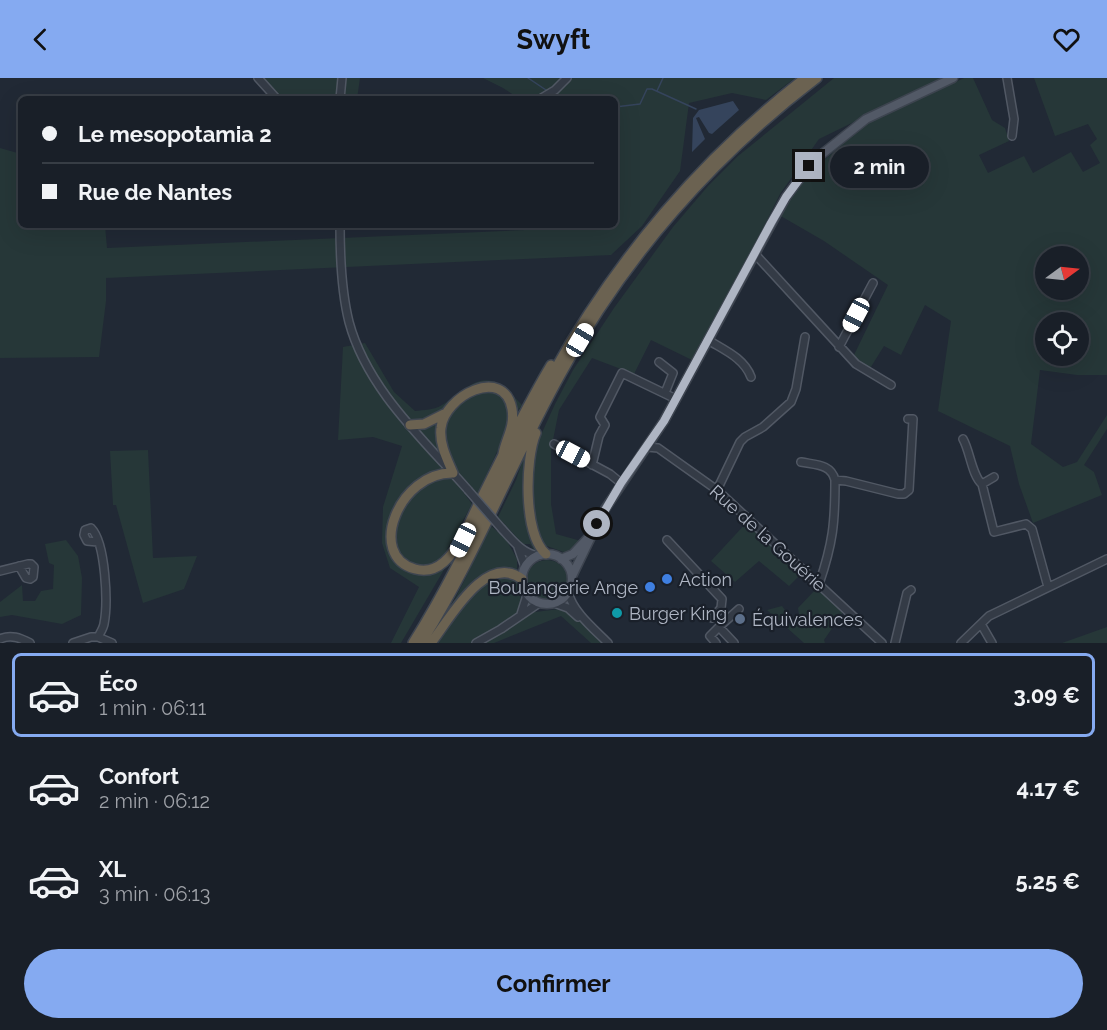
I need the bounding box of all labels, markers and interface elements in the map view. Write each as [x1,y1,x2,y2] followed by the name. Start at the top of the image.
[24,23,57,56] icon: back
[1050,23,1083,56] icon: heart
[517,24,590,55] text: Swyft
[78,121,272,147] text: Le mesopotamia 2
[830,145,929,187] callout: 2 min
[795,152,822,179] route end
[854,155,905,179] text: 2 min
[78,179,232,205] text: Rue de Nantes
[1035,246,1089,300] north arrow
[1035,246,1089,366] map controls
[840,295,872,335] car
[1035,312,1089,366] button: locate
[563,320,597,360] car
[553,438,593,470] car
[706,480,831,596] street label: Rue de la Gouérie
[583,510,610,537] route start
[447,520,479,560] car
[679,569,732,590] place label: Action
[660,572,674,586] marker: Action
[489,577,638,598] place label: Boulangerie Ange
[643,580,657,594] marker: Boulangerie Ange
[629,603,727,624] place label: Burger King
[610,606,624,620] marker: Burger King
[752,608,863,630] place label: Équivalences
[733,612,747,626] marker: Équivalences
[27,668,81,722] icon: car
[99,670,138,696] text: Éco
[1013,682,1080,708] text: 3.09 €
[99,696,206,720] text: 1 min · 06:11
[27,761,81,815] icon: car
[99,763,179,789] text: Confort
[1016,775,1080,801] text: 4.17 €
[99,789,210,813] text: 2 min · 06:12
[27,854,81,908] icon: car
[99,856,126,882] text: XL
[1015,868,1080,894] text: 5.25 €
[99,882,210,906] text: 3 min · 06:13
[24,949,1083,1018] button: Confirmer

